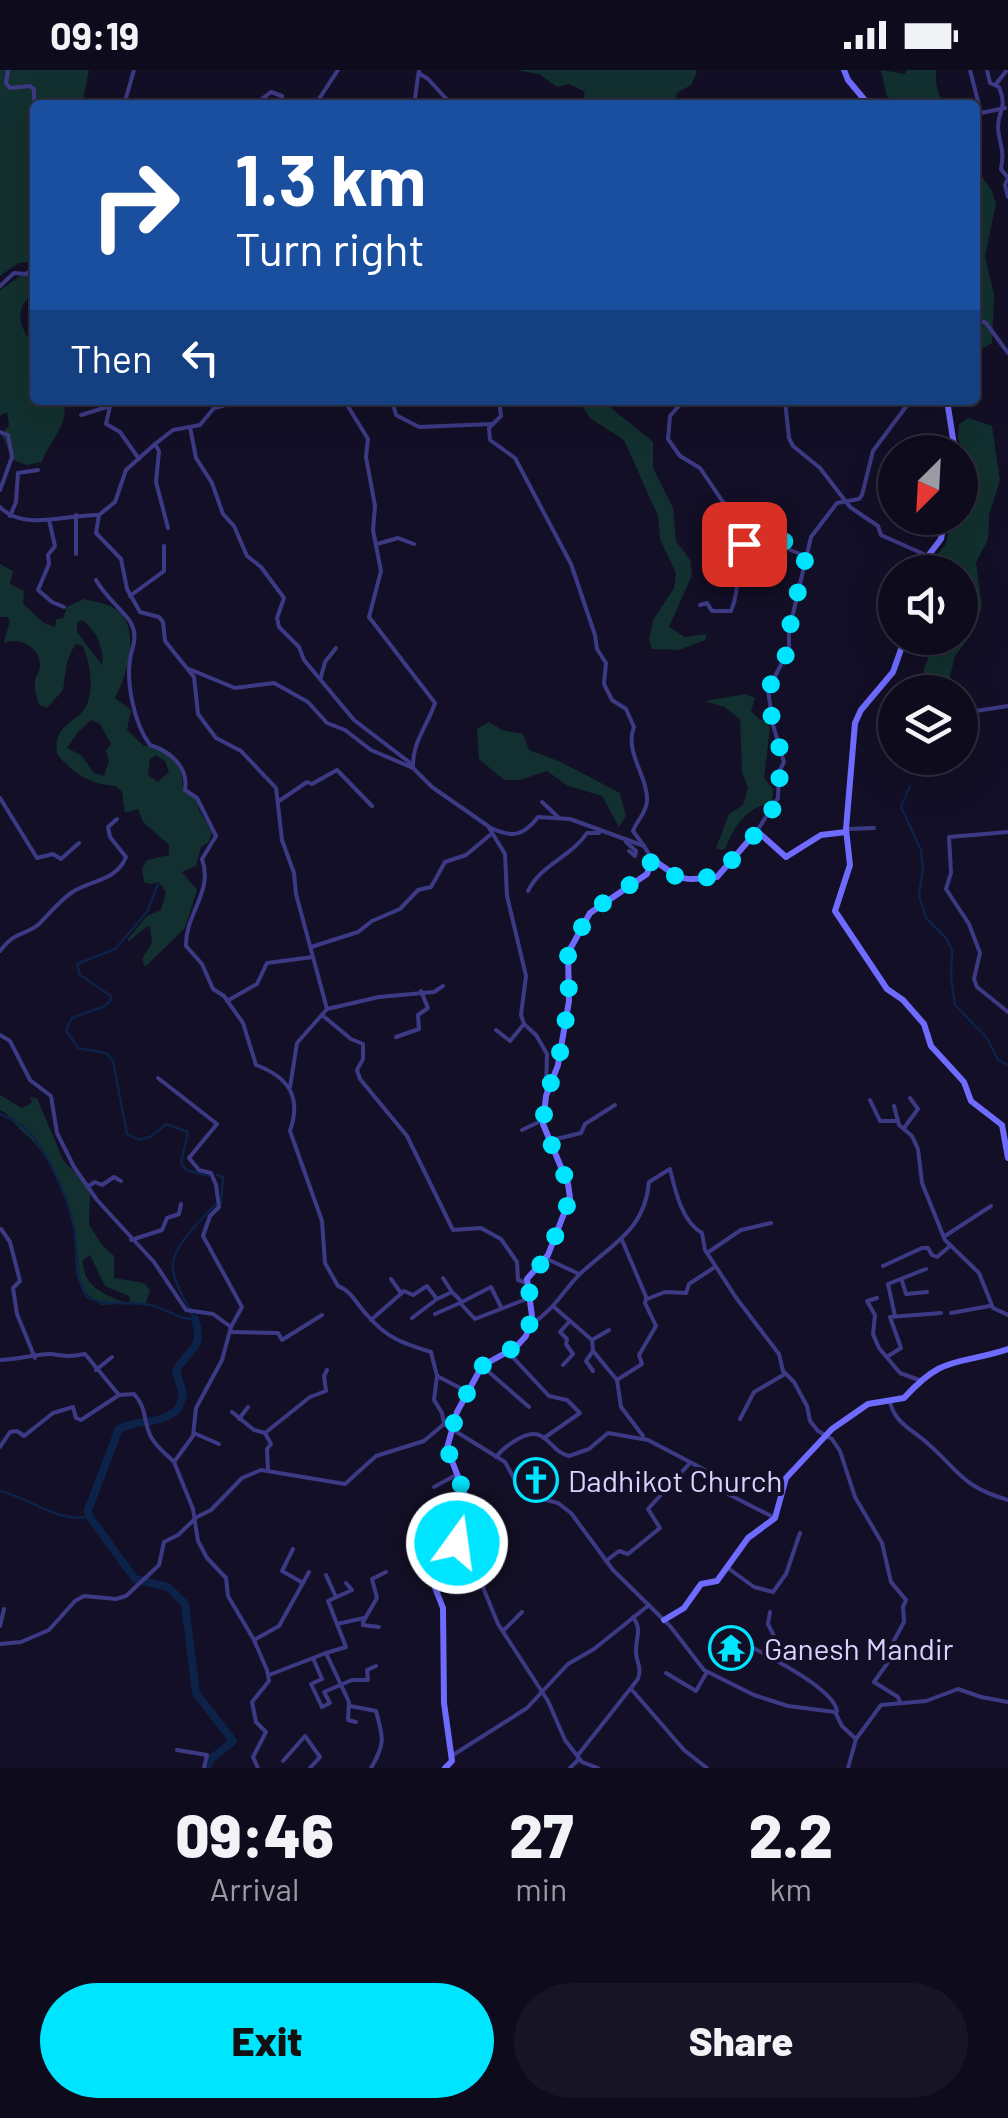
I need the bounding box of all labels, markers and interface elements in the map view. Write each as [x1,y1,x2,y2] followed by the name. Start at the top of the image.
[50,12,139,58] text: 09:19
[235,136,426,220] text: 1.3 km
[70,140,200,270] icon: right
[235,221,425,275] text: Turn right
[173,330,228,385] icon: left
[70,335,153,381] text: Then
[878,435,978,535] north arrow
[878,435,978,775] map controls
[702,502,787,587] pin
[717,517,772,572] icon: arrive
[878,555,978,655] button: sound
[878,675,978,775] button: layers
[513,1457,559,1503] church icon: Dadhikot Church
[568,1462,782,1498] place label: Dadhikot Church
[405,1491,509,1595] position arrow
[708,1625,754,1671] temple icon: Ganesh Mandir
[764,1630,954,1666] place label: Ganesh Mandir
[175,1798,334,1870] text: 09:46
[509,1798,573,1870] text: 27
[749,1798,833,1870] text: 2.2
[210,1869,299,1907] text: Arrival
[515,1869,567,1907] text: min
[769,1869,812,1907] text: km
[40,1983,494,2098] button: Exit
[514,1983,968,2098] button: Share

